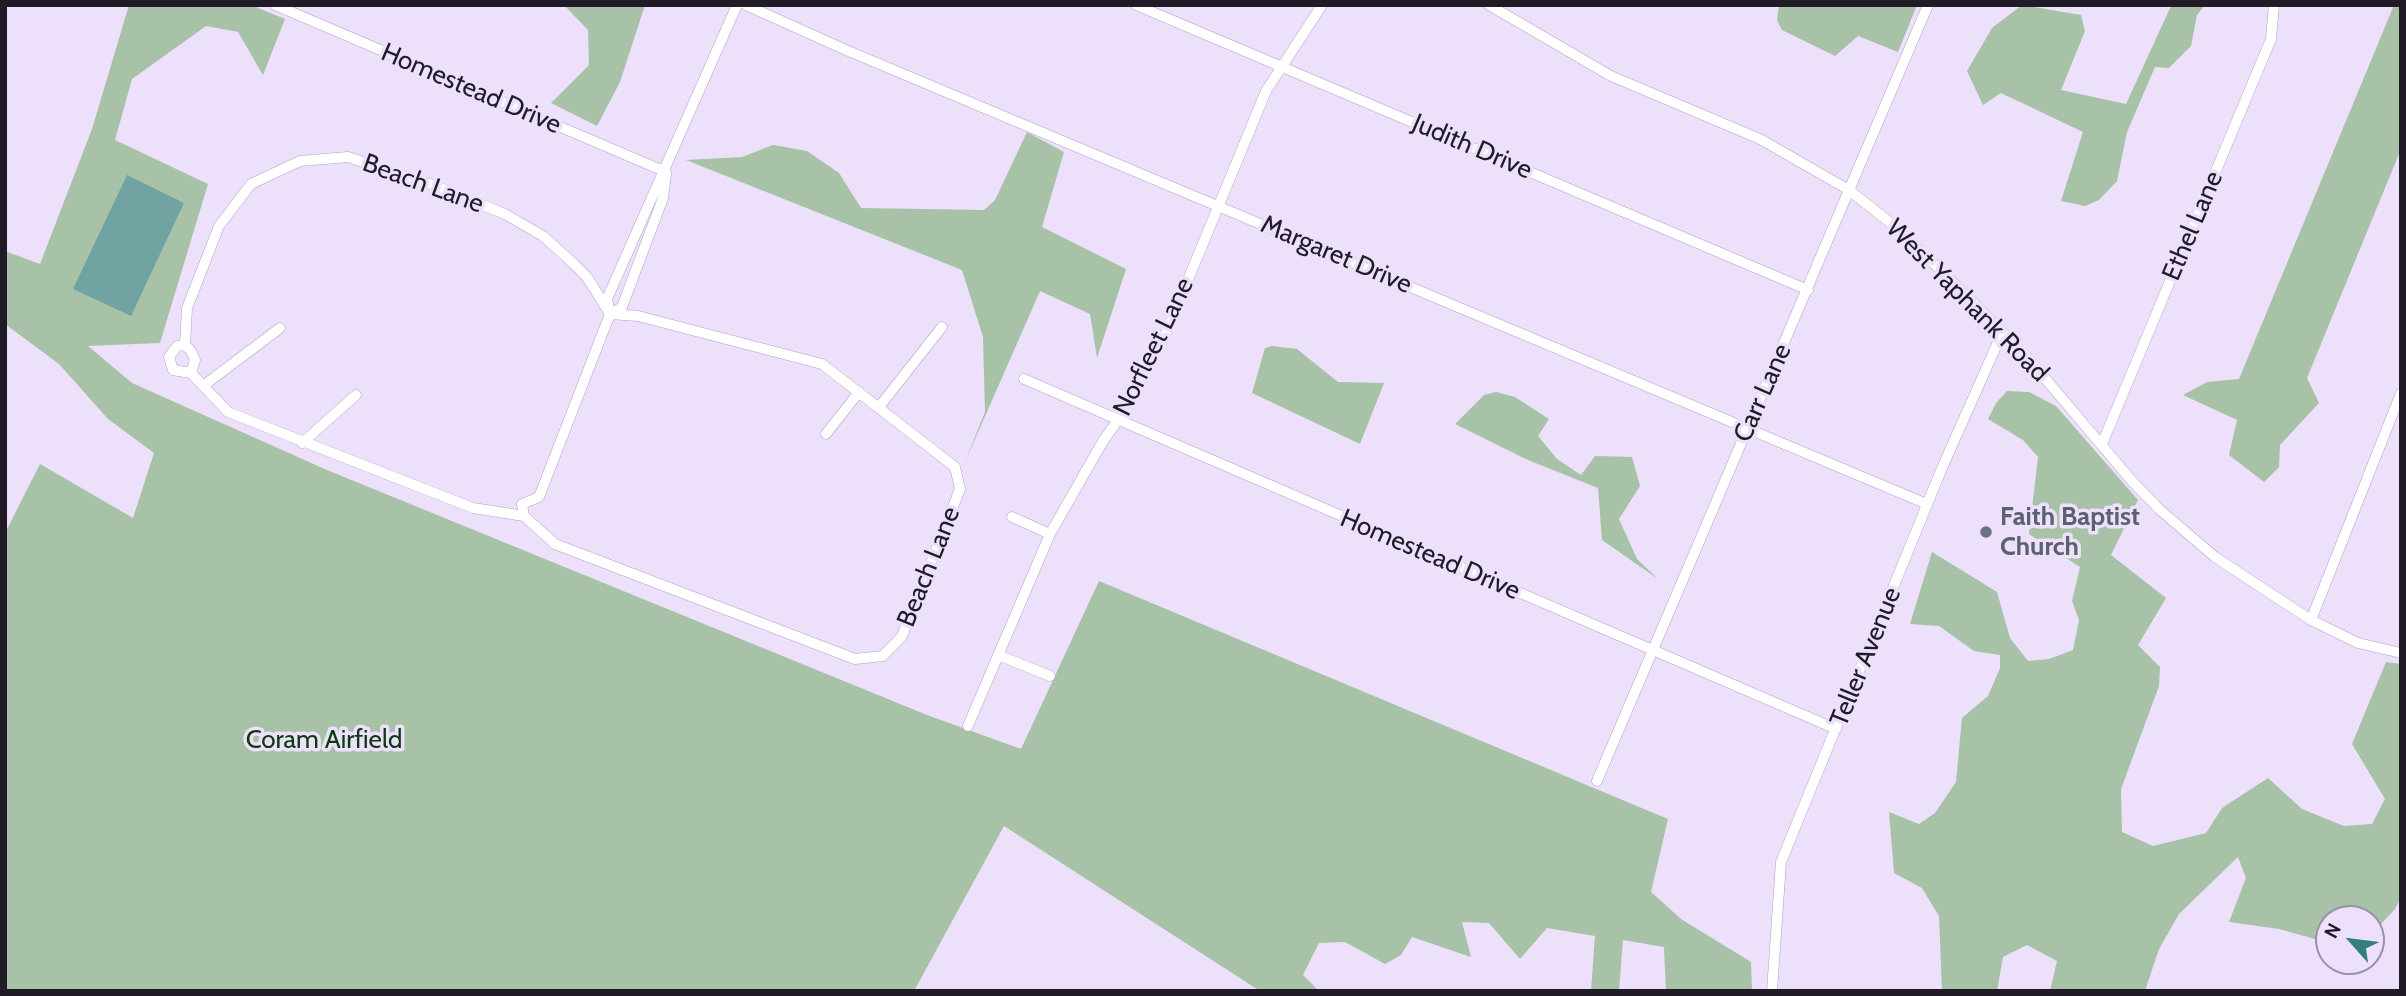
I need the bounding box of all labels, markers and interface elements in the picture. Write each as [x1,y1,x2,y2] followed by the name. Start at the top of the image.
[376,37,566,141] street label: Homestead Drive
[1407,108,1537,186] street label: Judith Drive
[358,148,488,220] street label: Beach Lane
[2156,167,2230,285] street label: Ethel Lane
[1256,209,1416,301] street label: Margaret Drive
[1879,213,2055,389] street label: West Yaphank Road
[1107,273,1201,421] street label: Norfleet Lane
[1728,339,1798,447] street label: Carr Lane
[2000,501,2140,562] place label: Faith Baptist Church
[891,503,967,631] street label: Beach Lane
[1335,503,1525,607] street label: Homestead Drive
[1978,524,1994,540] marker: Faith Baptist Church
[1824,583,1908,731] street label: Teller Avenue
[246,724,402,756] park label: Coram Airfield
[2315,905,2385,975] north arrow
[2319,920,2346,942] text: N

